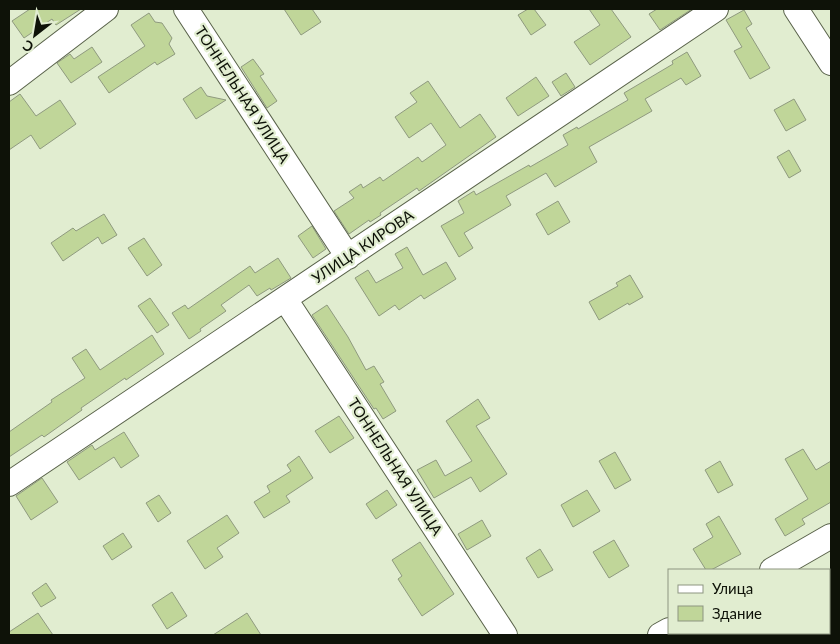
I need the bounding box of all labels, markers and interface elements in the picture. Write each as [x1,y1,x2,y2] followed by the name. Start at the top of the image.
[10,10,60,60] north arrow
[192,22,294,167] street label: ТОННЕЛЬНАЯ УЛИЦА
[19,37,36,56] text: С
[308,205,417,287] street label: УЛИЦА КИРОВА
[345,394,447,539] street label: ТОННЕЛЬНАЯ УЛИЦА
[668,569,830,634] legend
[712,579,753,597] text: Улица
[712,604,762,622] text: Здание

